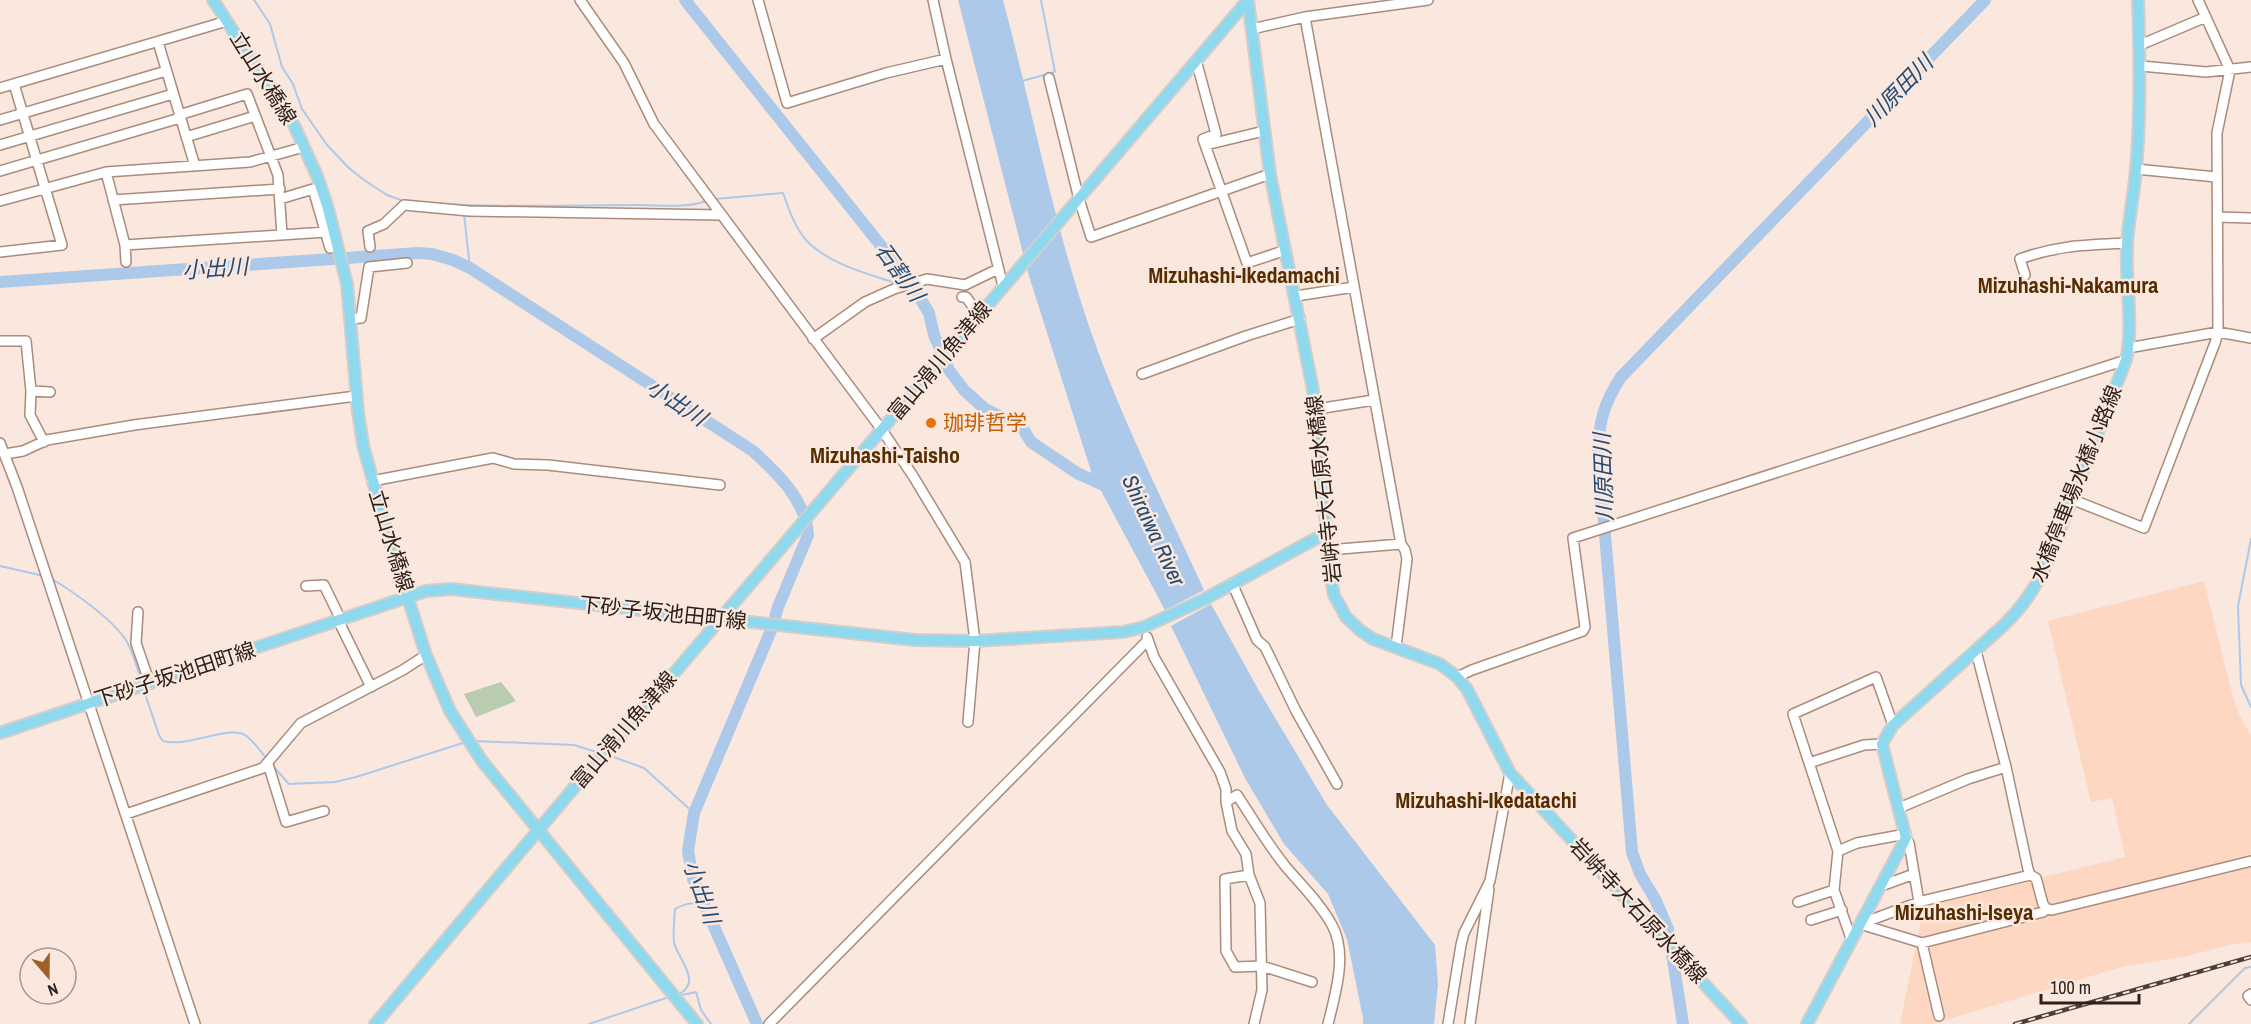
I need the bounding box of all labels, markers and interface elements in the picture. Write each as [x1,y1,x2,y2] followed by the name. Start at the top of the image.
[223,26,304,130] street label: 立山水橋線
[1857,46,1941,132] water label: 川原田川
[868,236,933,309] water label: 石割川
[181,251,251,285] water label: 小出川
[1148,260,1340,290] district label: Mizuhashi-Ikedamachi
[1978,270,2158,300] district label: Mizuhashi-Nakamura
[881,295,998,426] street label: 富山滑川魚津線
[641,371,715,434] water label: 小出川
[2023,381,2128,587] street label: 水橋停車場水橋小路線
[1299,394,1348,585] street label: 岩峅寺大石原水橋線
[943,408,1027,437] place label: 珈琲哲学
[924,416,938,430] marker: 珈琲哲学
[1586,431,1620,522] water label: 川原田川
[810,440,960,470] district label: Mizuhashi-Taisho
[1115,470,1193,591] water label: Shiraiwa River
[362,486,421,595] street label: 立山水橋線
[578,589,748,636] street label: 下砂子坂池田町線
[90,635,259,714] street label: 下砂子坂池田町線
[564,665,683,795] street label: 富山滑川魚津線
[1395,785,1577,815] district label: Mizuhashi-Ikedatachi
[1563,832,1713,990] street label: 岩峅寺大石原水橋線
[677,856,728,930] water label: 小出川
[1895,897,2033,927] district label: Mizuhashi-Iseya
[18,946,78,1006] north arrow
[2041,967,2138,1005] scale bar
[2050,975,2091,1000] text: 100 m
[45,978,61,1002] text: N

